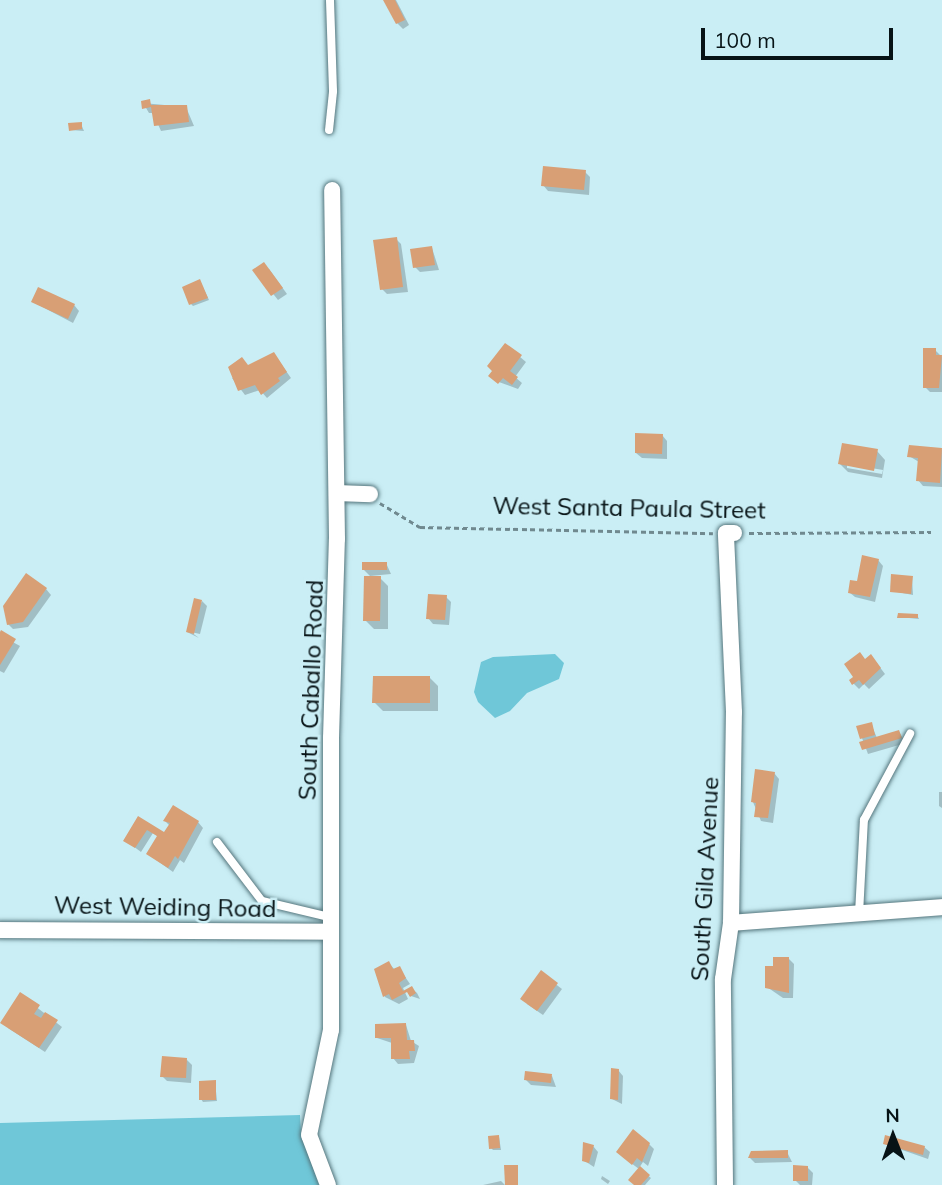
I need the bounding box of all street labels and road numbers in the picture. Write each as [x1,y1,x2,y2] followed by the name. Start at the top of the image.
[492,491,766,525] street label: West Santa Paula Street
[293,579,329,801] street label: South Caballo Road
[685,776,725,982] street label: South Gila Avenue
[53,891,277,923] street label: West Weiding Road

